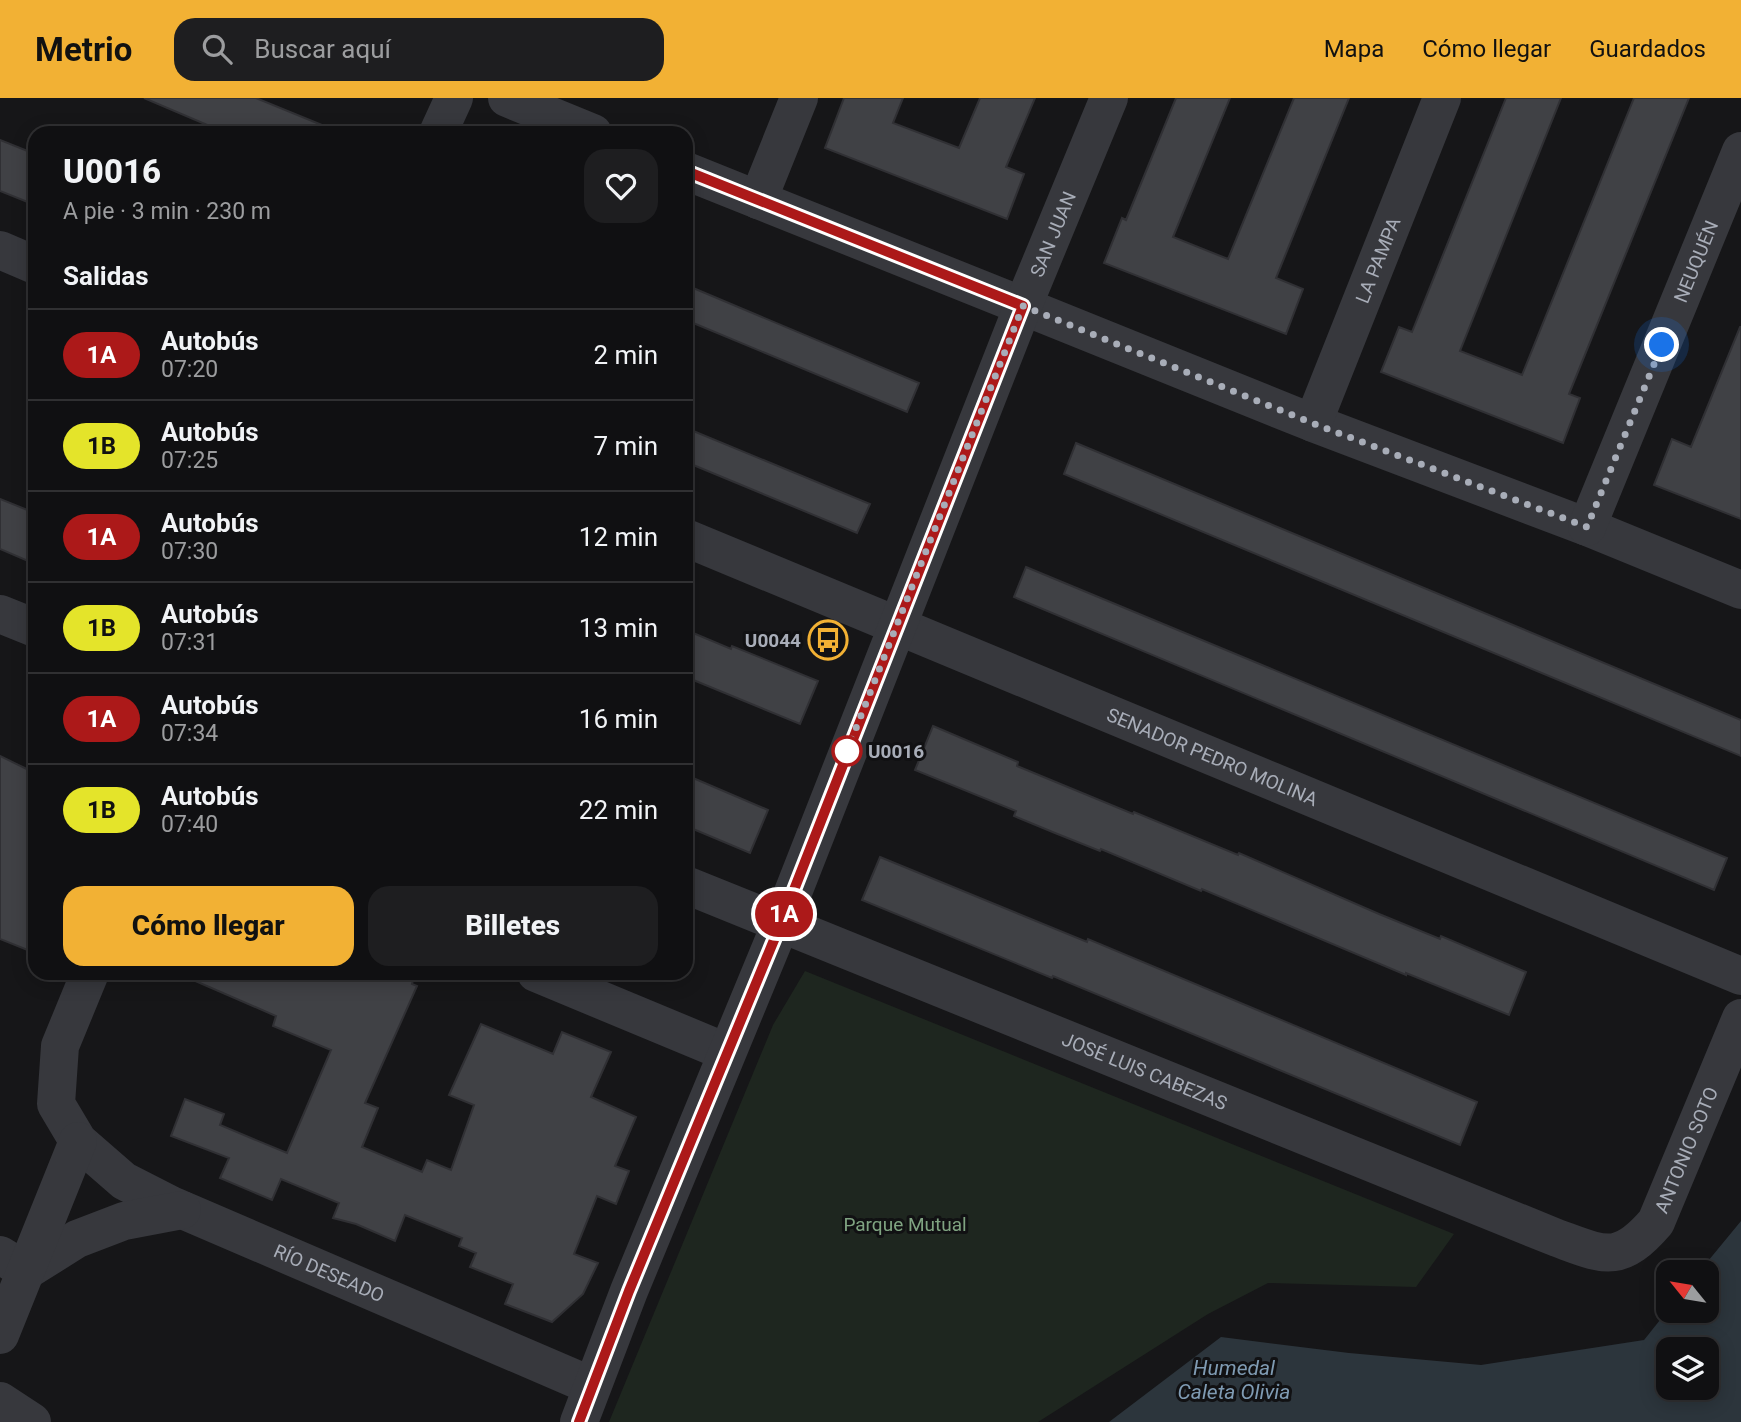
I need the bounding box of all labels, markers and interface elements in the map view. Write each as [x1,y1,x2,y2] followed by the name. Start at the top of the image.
[174,18,664,81] search box
[35,30,132,69] text: Metrio
[198,30,236,68] icon: search
[254,34,391,64] text: Buscar aquí
[1324,35,1384,63] text: Mapa
[1422,35,1551,63] text: Cómo llegar
[1589,35,1706,63] text: Guardados
[584,149,658,223] button: heart
[63,152,161,191] text: U0016
[1025,188,1081,280] street label: SAN JUAN
[63,198,271,225] text: A pie · 3 min · 230 m
[1350,213,1405,306] street label: LA PAMPA
[1669,217,1723,306] street label: NEUQUÉN
[63,261,149,291] text: Salidas
[161,326,259,356] text: Autobús
[1644,327,1679,362] your location
[593,340,658,370] text: 2 min
[87,341,116,369] text: 1A
[161,356,218,383] text: 07:20
[161,417,259,447] text: Autobús
[593,431,658,461] text: 7 min
[87,432,116,460] text: 1B
[161,447,218,474] text: 07:25
[161,508,259,538] text: Autobús
[579,522,658,552] text: 12 min
[87,523,116,551] text: 1A
[161,538,218,565] text: 07:30
[161,599,259,629] text: Autobús
[579,613,658,643] text: 13 min
[87,614,116,642] text: 1B
[807,619,849,661] bus stop icon: U0044
[161,629,218,656] text: 07:31
[745,629,801,652] place label: U0044
[161,690,259,720] text: Autobús
[1104,703,1322,811] street label: SENADOR PEDRO MOLINA
[579,704,658,734] text: 16 min
[87,705,116,733] text: 1A
[161,720,218,747] text: 07:34
[832,736,862,766] marker: U0016
[868,740,924,763] place label: U0016
[161,781,259,811] text: Autobús
[579,795,658,825] text: 22 min
[87,796,116,824] text: 1B
[161,811,218,838] text: 07:40
[63,886,354,966] button: Cómo llegar
[368,886,658,966] button: Billetes
[752,891,816,937] line badge: 1A
[769,900,799,928] text: 1A
[1059,1027,1231,1115] street label: JOSÉ LUIS CABEZAS
[1650,1083,1723,1216] street label: ANTONIO SOTO
[843,1213,967,1236] park label: Parque Mutual
[270,1239,388,1307] street label: RÍO DESEADO
[1656,1260,1718,1323] north arrow
[1656,1260,1719,1400] map controls
[1656,1337,1719,1400] button: layers
[1178,1356,1290,1404] water label: Humedal Caleta Olivia

